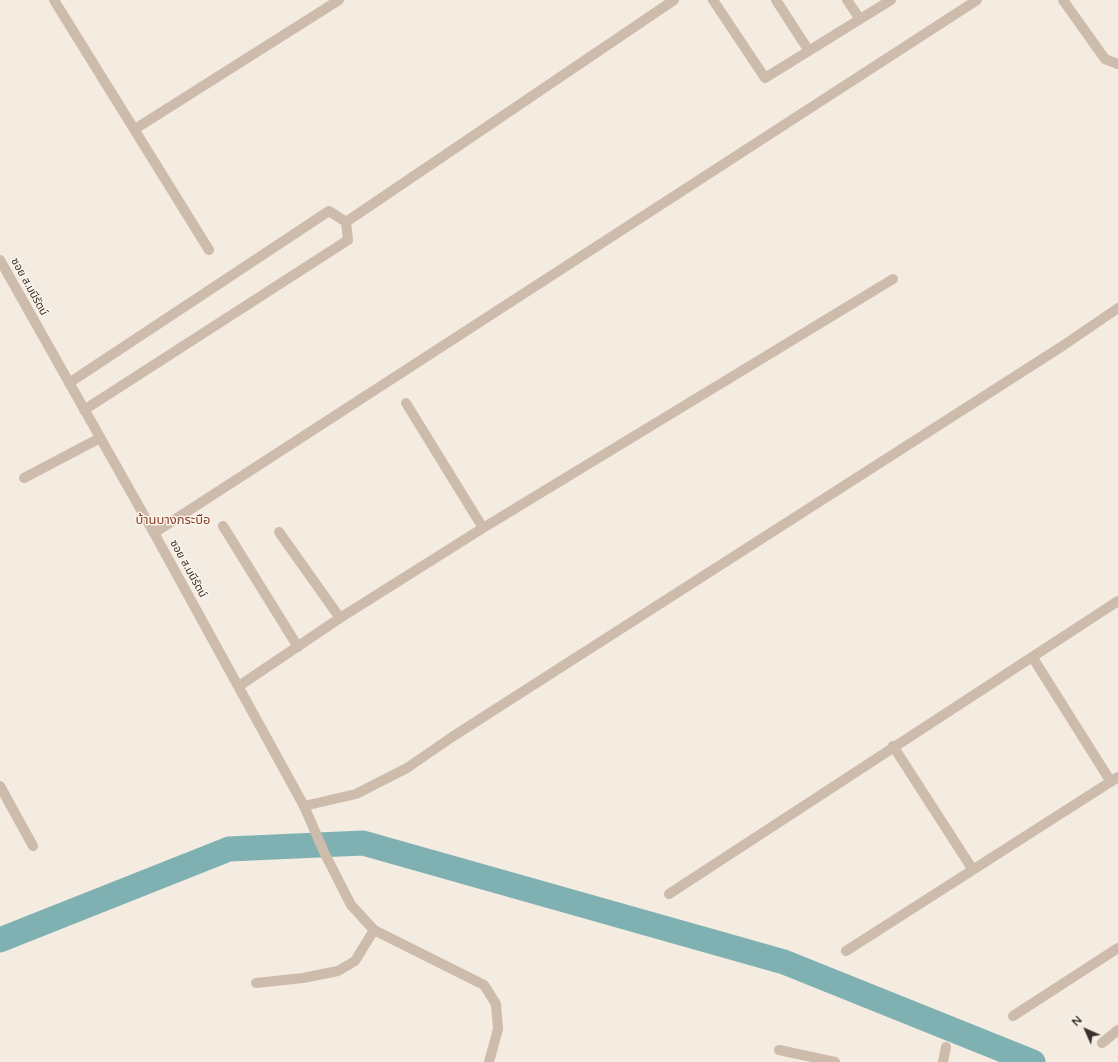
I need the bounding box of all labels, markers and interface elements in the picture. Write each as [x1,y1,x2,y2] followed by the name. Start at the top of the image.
[8,256,50,318] street label: ซอย ส.มนีรัตน์
[135,513,211,529] district label: บ้านบางกระบือ
[167,538,209,600] street label: ซอย ส.มนีรัตน์
[1066,1010,1106,1050] north arrow
[1069,1013,1085,1029] text: N

